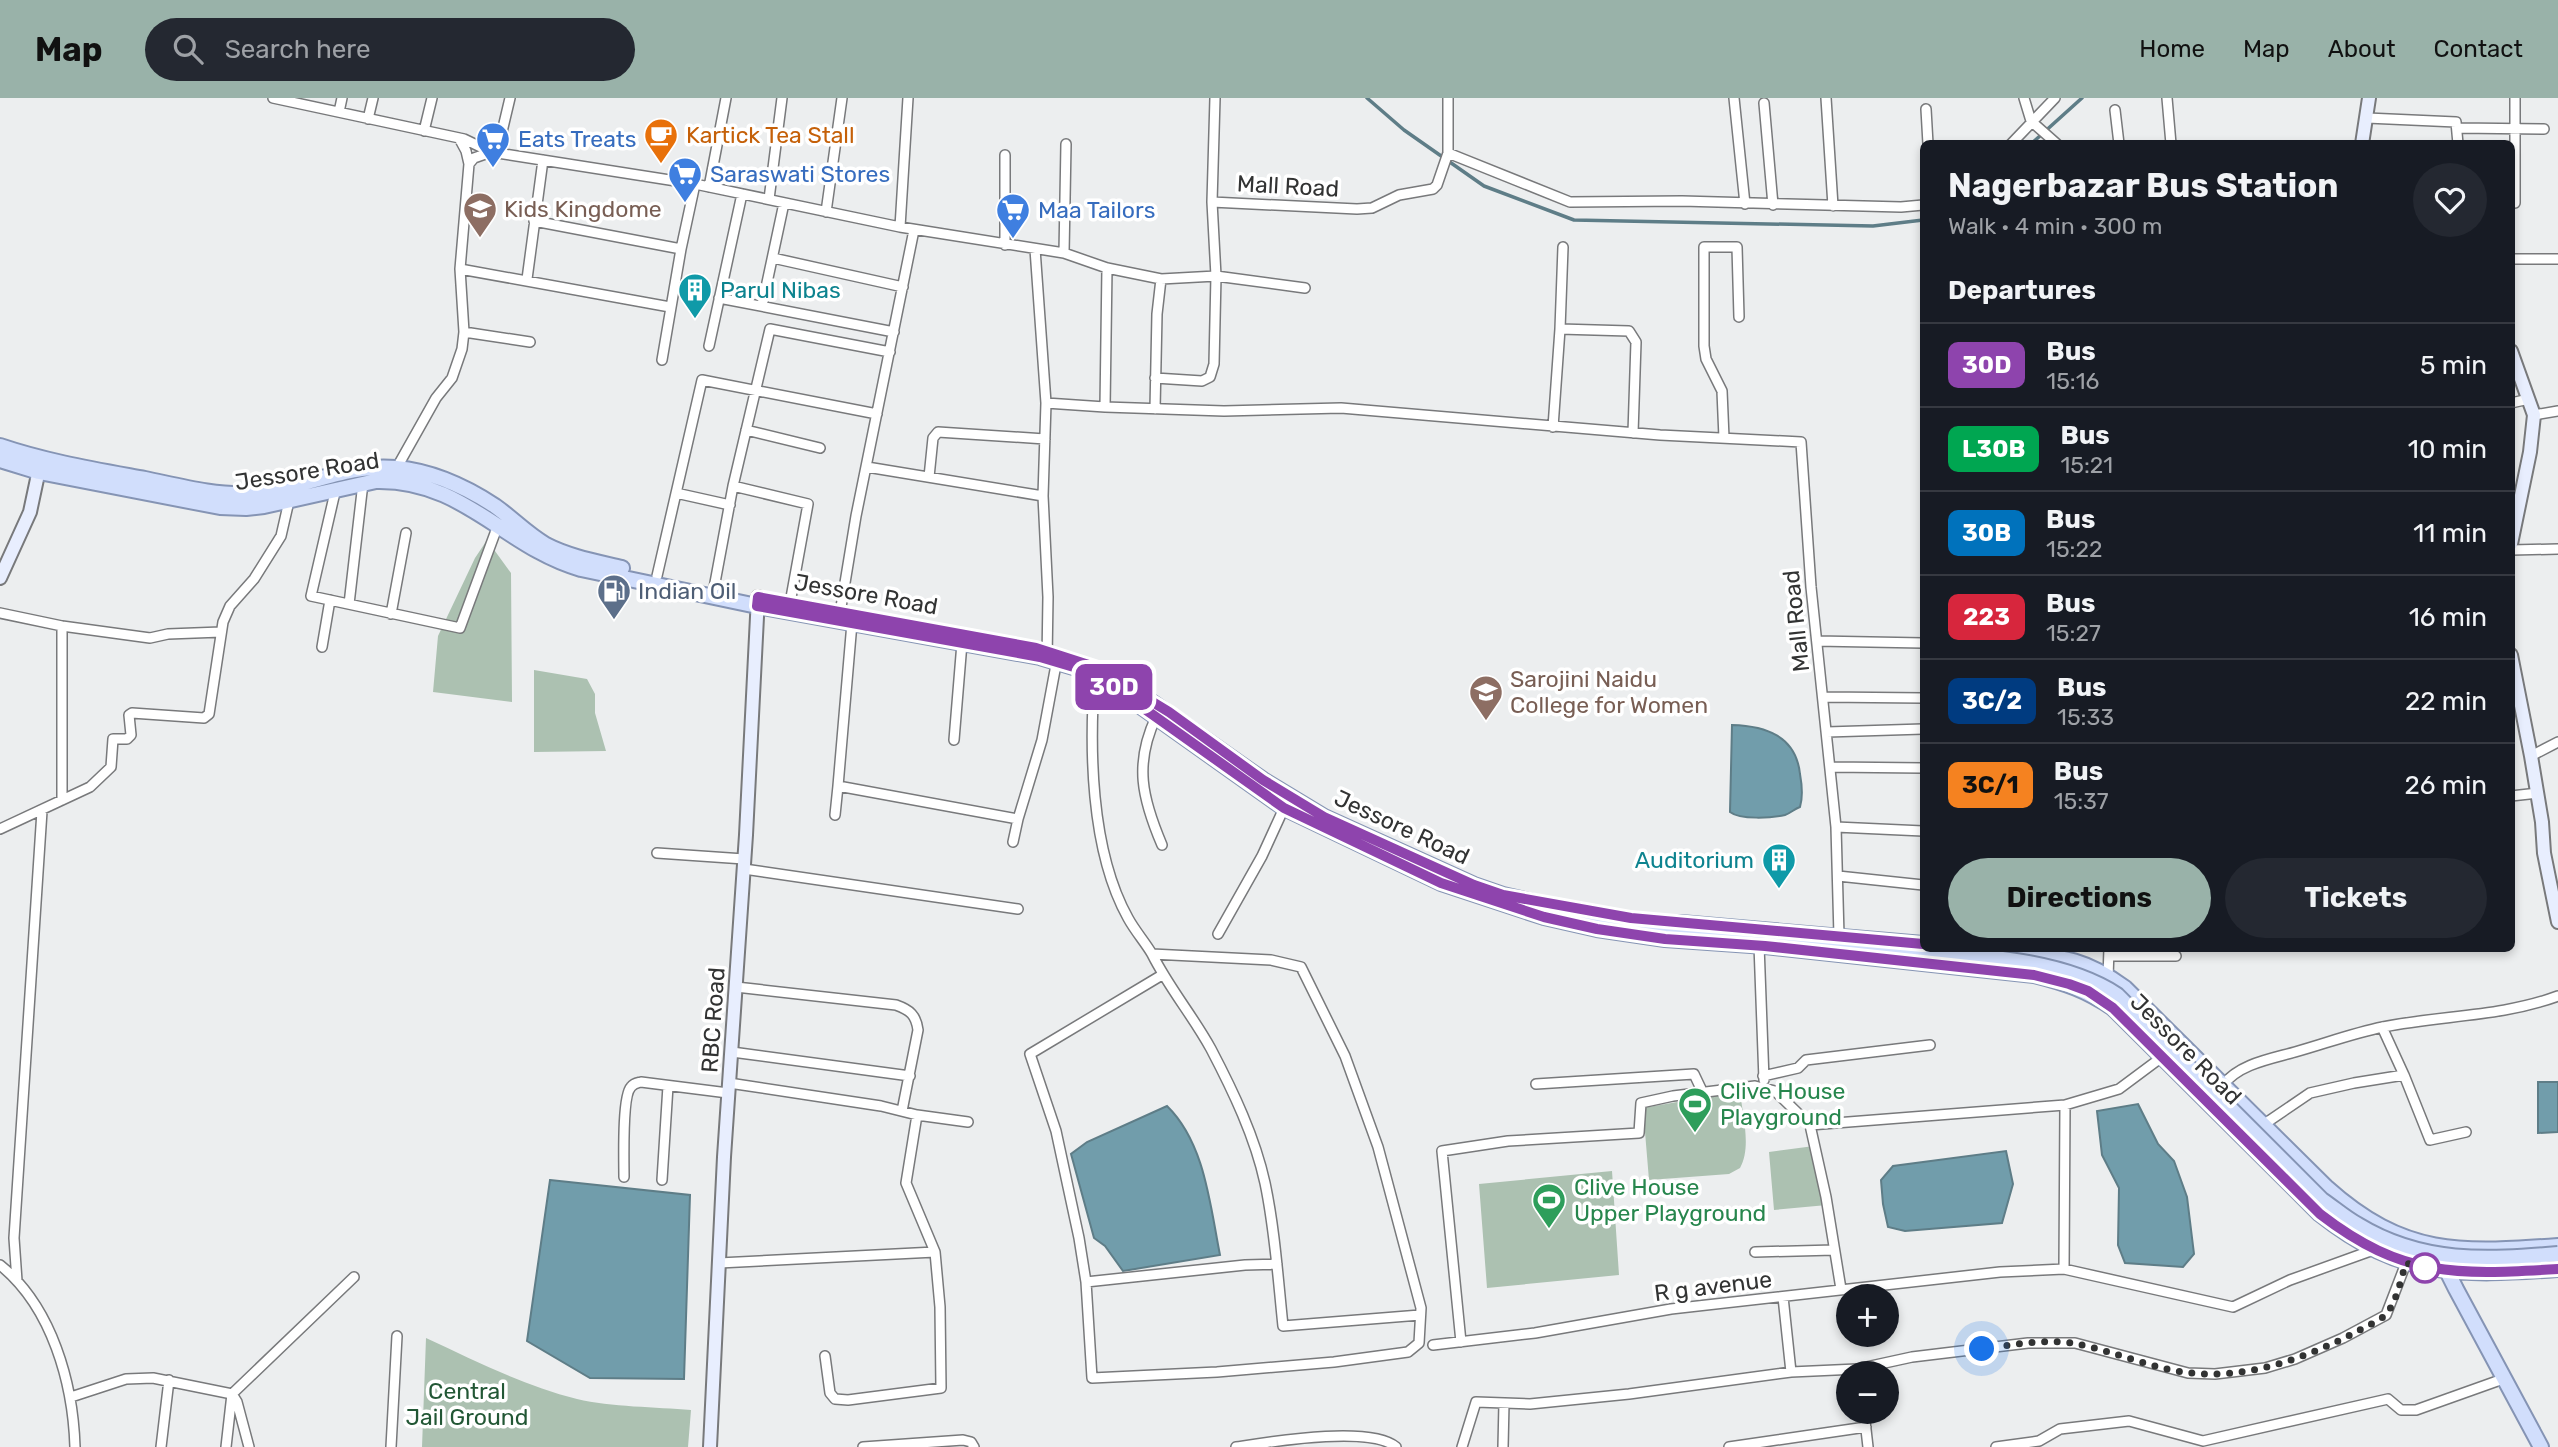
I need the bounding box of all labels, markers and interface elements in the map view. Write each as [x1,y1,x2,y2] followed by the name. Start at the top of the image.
[145,18,635,81] search box
[35,30,103,69] text: Map
[169,30,207,68] icon: search
[225,34,370,65] text: Search here
[2139,35,2205,63] text: Home
[2243,35,2290,63] text: Map
[2328,35,2396,63] text: About
[2434,35,2523,63] text: Contact
[642,116,680,165] cafe icon: Kartick Tea Stall
[474,120,512,169] supermarket icon: Eats Treats
[686,121,855,149] place label: Kartick Tea Stall
[518,125,636,153] place label: Eats Treats
[666,155,704,204] supermarket icon: Saraswati Stores
[710,160,890,188] place label: Saraswati Stores
[2413,163,2487,237] button: heart
[1948,166,2339,205] text: Nagerbazar Bus Station
[1236,169,1340,203] street label: Mall Road
[461,190,499,239] school or university icon: Kids Kingdome
[994,191,1032,240] supermarket icon: Maa Tailors
[504,195,662,223] place label: Kids Kingdome
[1038,196,1155,224] place label: Maa Tailors
[1948,212,2163,240] text: Walk · 4 min · 300 m
[676,271,714,320] building icon: Parul Nibas
[1948,275,2096,306] text: Departures
[720,276,841,304] place label: Parul Nibas
[2046,336,2096,367] text: Bus
[2420,350,2487,381] text: 5 min
[1962,351,2011,379] text: 30D
[2046,367,2099,395] text: 15:16
[2060,420,2110,451] text: Bus
[2408,434,2487,465] text: 10 min
[1962,435,2025,463] text: L30B
[233,446,381,496] street label: Jessore Road
[2060,451,2113,479] text: 15:21
[2046,504,2095,535] text: Bus
[2413,518,2487,549] text: 11 min
[1962,519,2011,547] text: 30B
[2046,535,2102,563] text: 15:22
[792,568,940,620] street label: Jessore Road
[1777,569,1815,673] street label: Mall Road
[595,572,633,621] fuel station icon: Indian Oil
[638,577,736,605] place label: Indian Oil
[2046,588,2095,619] text: Bus
[2409,602,2487,633] text: 16 min
[1963,603,2010,631] text: 223
[2046,619,2101,647] text: 15:27
[1074,664,1154,710] line badge: 30D
[1510,665,1708,719] place label: Sarojini Naidu College for Women
[2057,672,2106,703] text: Bus
[1089,673,1139,701] text: 30D
[1467,673,1505,722] school or university icon: Sarojini Naidu College for Women
[2405,686,2487,717] text: 22 min
[1962,687,2022,715] text: 3C/2
[2057,703,2114,731] text: 15:33
[2054,756,2103,787] text: Bus
[2405,770,2487,801] text: 26 min
[1962,771,2019,799] text: 3C/1
[1330,784,1474,870] street label: Jessore Road
[2054,787,2109,815] text: 15:37
[1760,841,1798,890] building icon: Auditorium
[1635,846,1754,874] place label: Auditorium
[1948,858,2211,938] button: Directions
[2225,858,2487,938] button: Tickets
[695,966,731,1074] street label: RBC Road
[2125,988,2247,1110] street label: Jessore Road
[1720,1077,1845,1131] place label: Clive House Playground
[1676,1085,1714,1134] sports icon: Clive House Playground
[1574,1173,1766,1227] place label: Clive House Upper Playground
[1530,1181,1568,1230] sports icon: Clive House Upper Playground
[2410,1253,2440,1283] unlabelled marker
[1653,1265,1773,1307] street label: R g avenue
[1836,1284,1899,1424] map controls
[1836,1284,1899,1347] button: +
[1964,1331,1999,1366] your location
[1836,1361,1899,1424] button: −
[406,1377,528,1431] park label: Central Jail Ground

